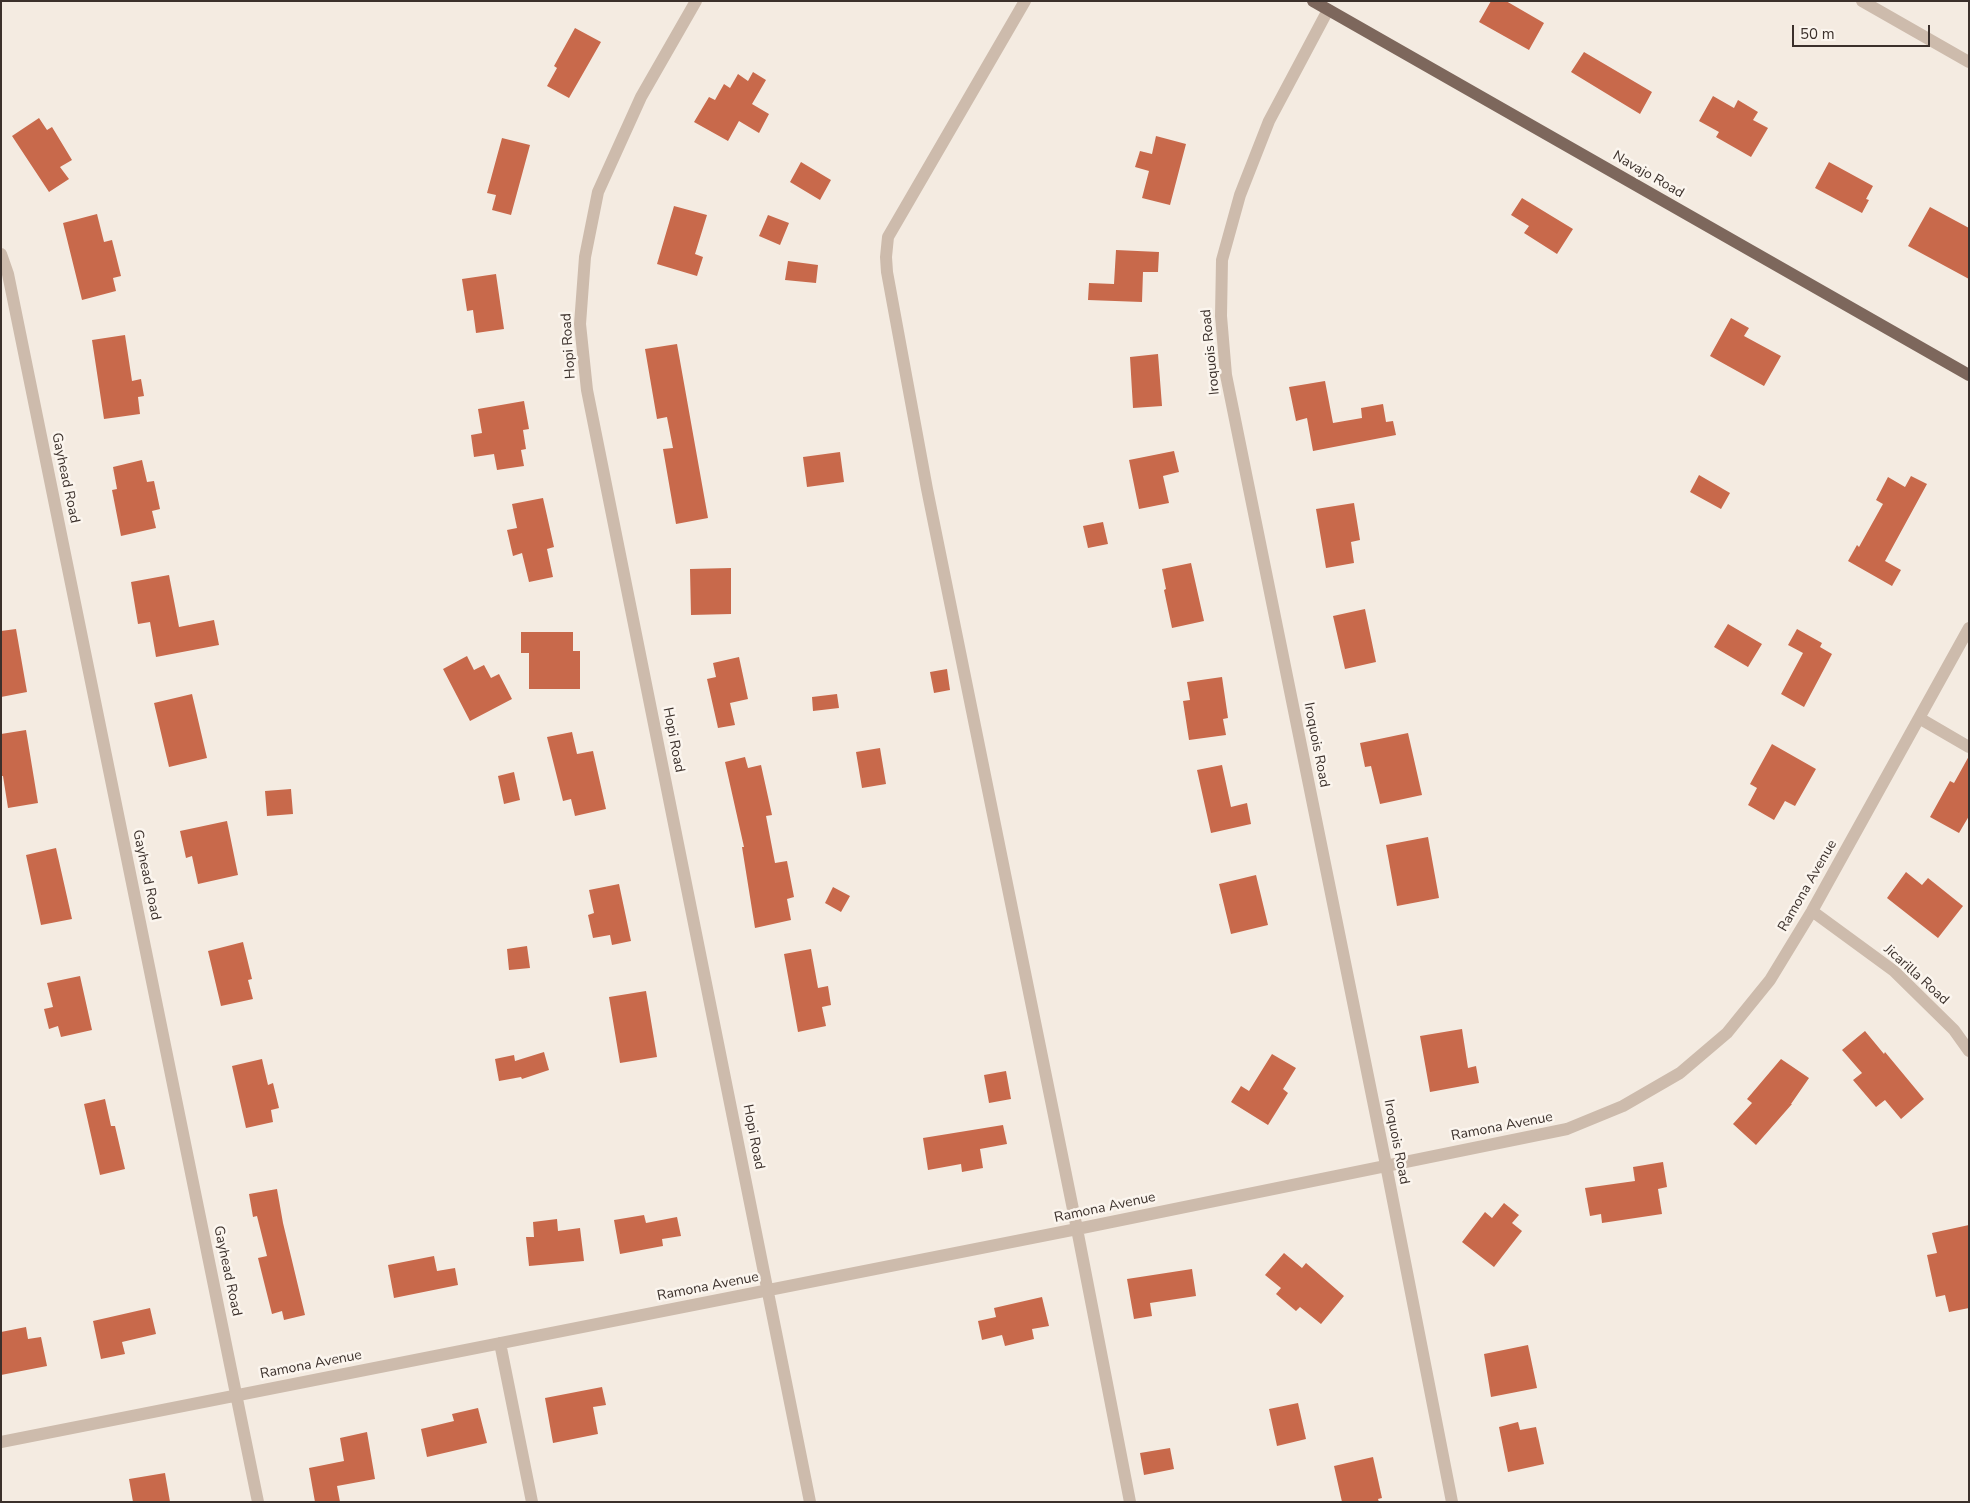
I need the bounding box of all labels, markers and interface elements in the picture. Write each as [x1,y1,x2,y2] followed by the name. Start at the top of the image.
[1795,15,1932,47] scale bar
[1800,24,1835,44] text: 50 m
[1609,148,1687,202] street label: Navajo Road
[1198,308,1224,396] street label: Iroquois Road
[558,312,580,380] street label: Hopi Road
[47,431,83,525] street label: Gayhead Road
[1300,701,1332,789] street label: Iroquois Road
[658,706,688,774] street label: Hopi Road
[128,828,164,922] street label: Gayhead Road
[1775,837,1841,935] street label: Ramona Avenue
[1880,941,1952,1009] street label: Jicarilla Road
[1380,1098,1412,1186] street label: Iroquois Road
[738,1103,768,1171] street label: Hopi Road
[1450,1109,1554,1145] street label: Ramona Avenue
[1053,1189,1157,1227] street label: Ramona Avenue
[209,1224,245,1318] street label: Gayhead Road
[656,1269,760,1305] street label: Ramona Avenue
[259,1347,363,1383] street label: Ramona Avenue

